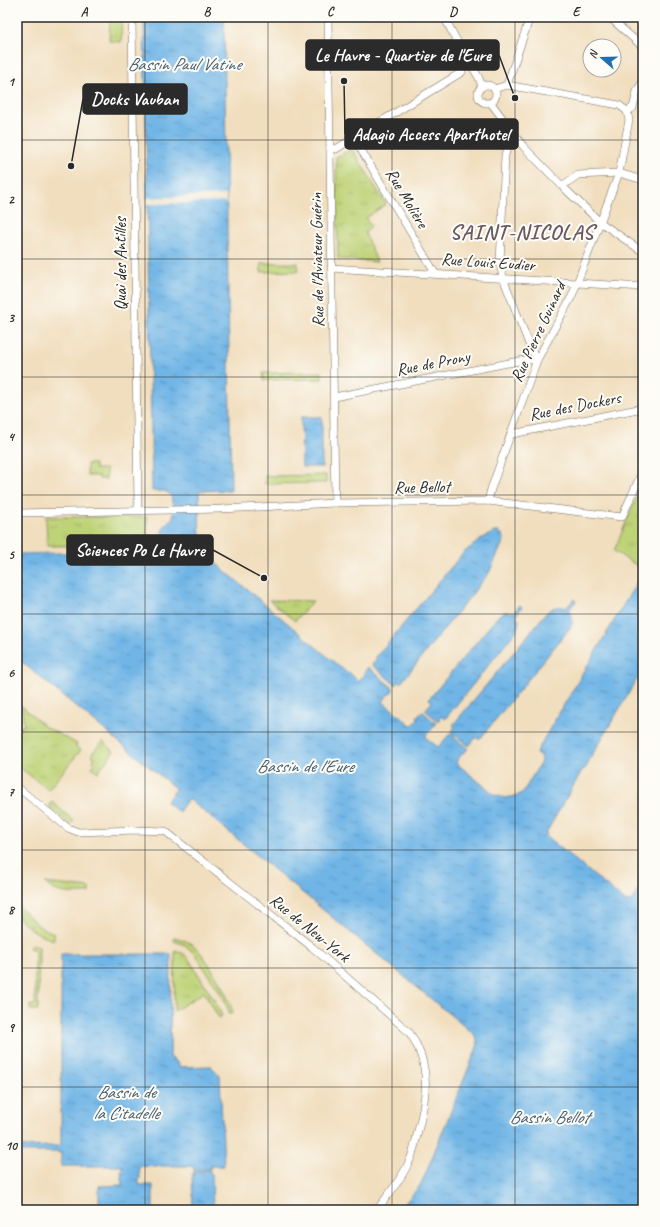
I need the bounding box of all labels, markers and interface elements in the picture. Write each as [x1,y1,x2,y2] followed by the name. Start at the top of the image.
[81,4,89,20] text: A
[204,4,212,20] text: B
[327,4,335,20] text: C
[449,4,458,20] text: D
[573,4,582,20] text: E
[582,38,622,78] north arrow
[306,40,499,70] callout: Le Havre - Quartier de l'Eure
[315,44,493,66] text: Le Havre - Quartier de l'Eure
[585,47,601,60] text: N
[127,53,244,75] water label: Bassin Paul Vatine
[8,74,16,90] text: 1
[83,84,187,114] callout: Docks Vauban
[91,88,179,110] text: Docks Vauban
[345,119,518,149] callout: Adagio Access Aparthotel
[352,123,513,145] text: Adagio Access Aparthotel
[381,164,434,233] street label: Rue Molière
[8,192,15,208] text: 2
[305,192,329,328] street label: Rue de l'Aviateur Guérin
[110,215,131,311] street label: Quai des Antilles
[450,219,598,245] district label: SAINT-NICOLAS
[440,248,537,276] street label: Rue Louis Eudier
[506,276,572,385] street label: Rue Pierre Guinard
[8,310,15,326] text: 3
[395,345,473,380] street label: Rue de Prony
[528,386,625,425] street label: Rue des Dockers
[8,429,16,445] text: 4
[394,476,453,498] street label: Rue Bellot
[67,535,213,565] callout: Sciences Po Le Havre
[75,539,207,561] text: Sciences Po Le Havre
[8,547,15,563] text: 5
[8,665,15,681] text: 6
[257,755,356,777] water label: Bassin de l'Eure
[8,784,15,800] text: 7
[266,889,356,968] street label: Rue de New-York
[8,902,16,918] text: 8
[8,1020,15,1036] text: 9
[93,1081,162,1124] water label: Bassin de la Citadelle
[510,1106,594,1128] water label: Bassin Bellot
[5,1138,18,1154] text: 10

